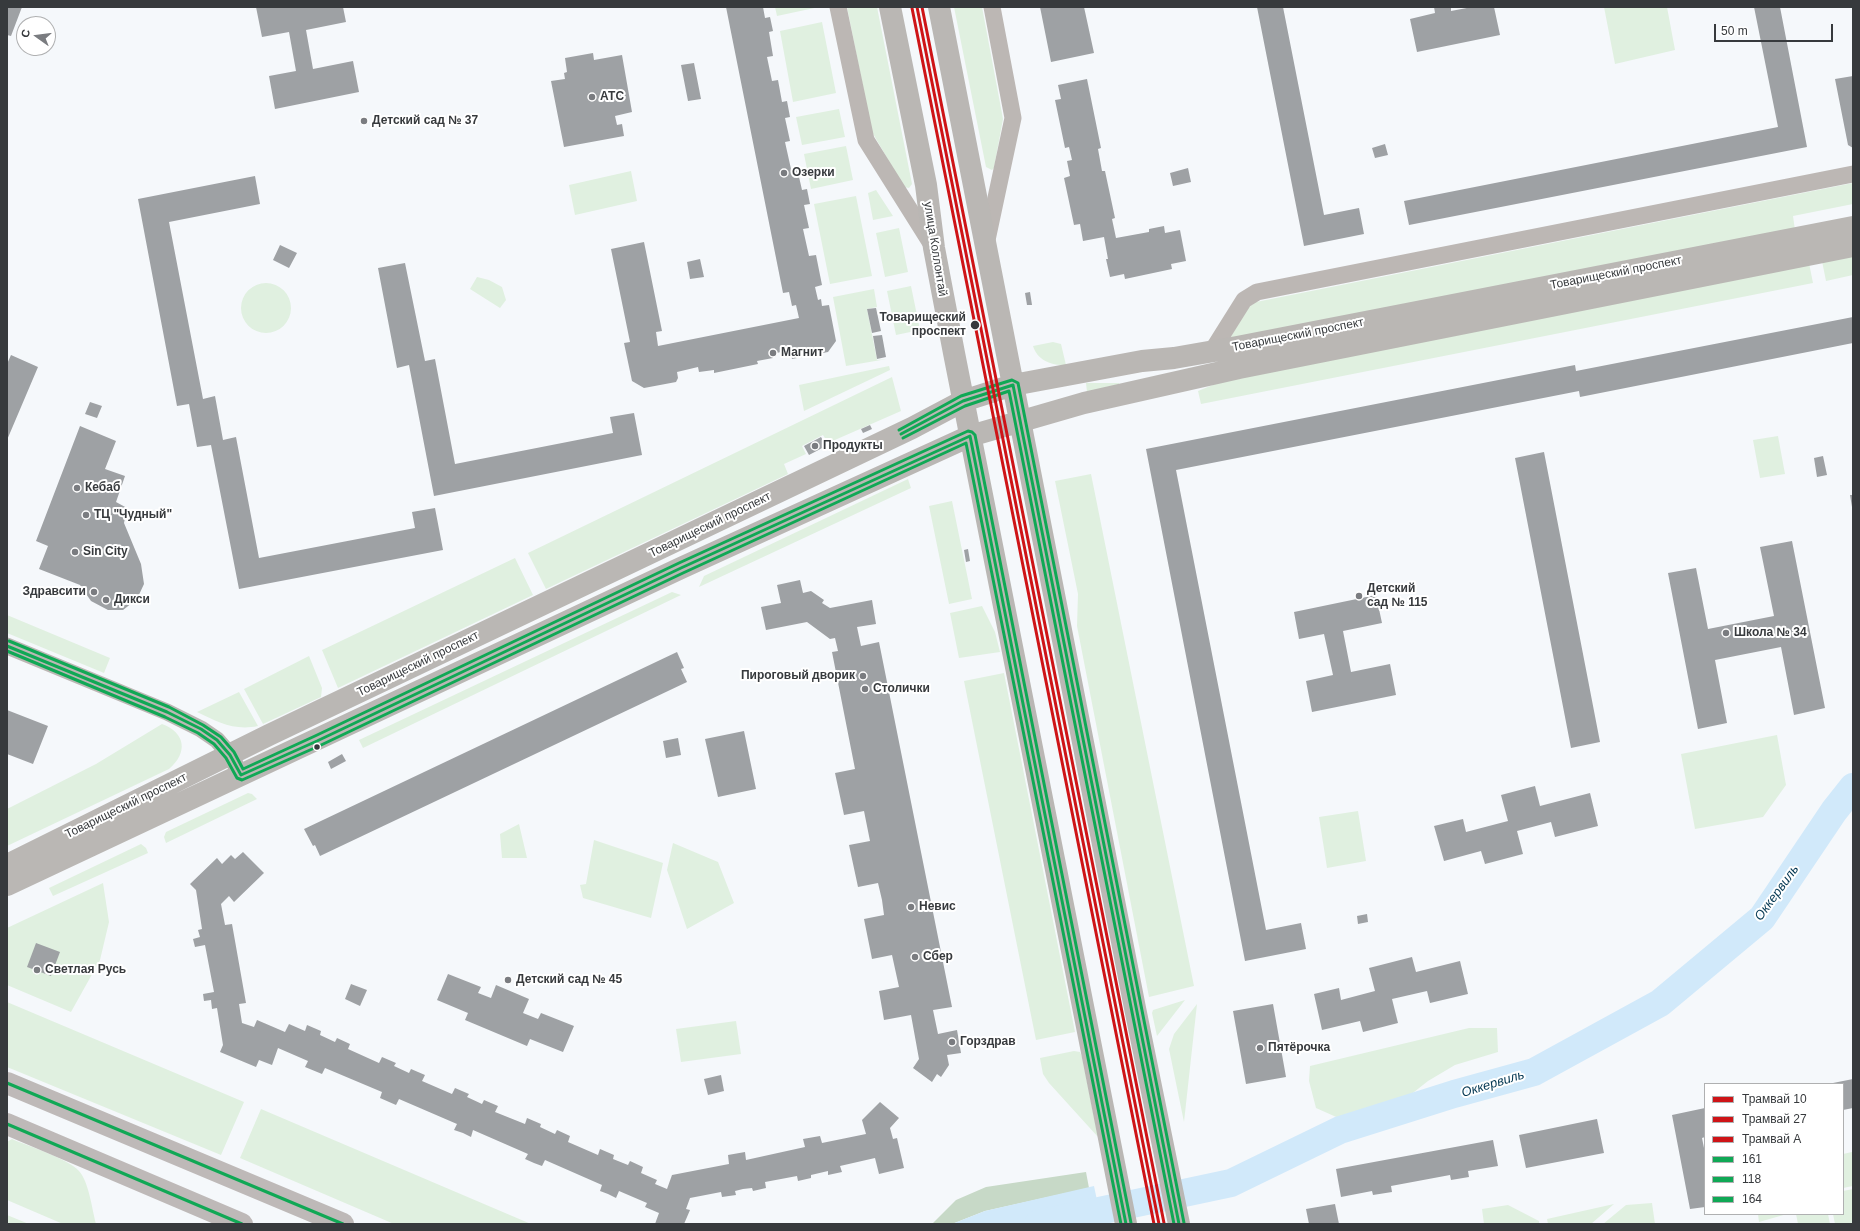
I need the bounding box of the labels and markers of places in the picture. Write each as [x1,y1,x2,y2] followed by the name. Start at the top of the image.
[600,90,624,104] place label: АТС
[587,92,597,102] marker: АТС
[372,114,478,128] place label: Детский сад № 37
[359,116,369,126] marker: Детский сад № 37
[792,166,835,180] place label: Озерки
[779,168,789,178] marker: Озерки
[879,311,966,339] place label: Товарищеский проспект
[969,319,981,331] marker: Товарищеский проспект
[781,346,823,360] place label: Магнит
[768,348,778,358] marker: Магнит
[823,439,883,453] place label: Продукты
[810,441,820,451] marker: Продукты
[85,481,120,495] place label: Кебаб
[72,483,82,493] marker: Кебаб
[94,508,172,522] place label: ТЦ "Чудный"
[81,510,91,520] marker: ТЦ "Чудный"
[83,545,128,559] place label: Sin City
[70,547,80,557] marker: Sin City
[1367,582,1428,610] place label: Детский сад № 115
[22,585,86,599] place label: Здравсити
[89,587,99,597] marker: Здравсити
[1354,591,1364,601] marker: Детский сад № 115
[114,593,150,607] place label: Дикси
[101,595,111,605] marker: Дикси
[1734,626,1807,640] place label: Школа № 34
[1721,628,1731,638] marker: Школа № 34
[741,669,855,683] place label: Пироговый дворик
[858,671,868,681] marker: Пироговый дворик
[873,682,930,696] place label: Столички
[860,684,870,694] marker: Столички
[312,742,322,752] unlabelled marker
[919,900,956,914] place label: Невис
[906,902,916,912] marker: Невис
[923,950,953,964] place label: Сбер
[910,952,920,962] marker: Сбер
[45,963,126,977] place label: Светлая Русь
[32,965,42,975] marker: Светлая Русь
[516,973,622,987] place label: Детский сад № 45
[503,975,513,985] marker: Детский сад № 45
[960,1035,1016,1049] place label: Горздрав
[947,1037,957,1047] marker: Горздрав
[1268,1041,1330,1055] place label: Пятёрочка
[1255,1043,1265,1053] marker: Пятёрочка

